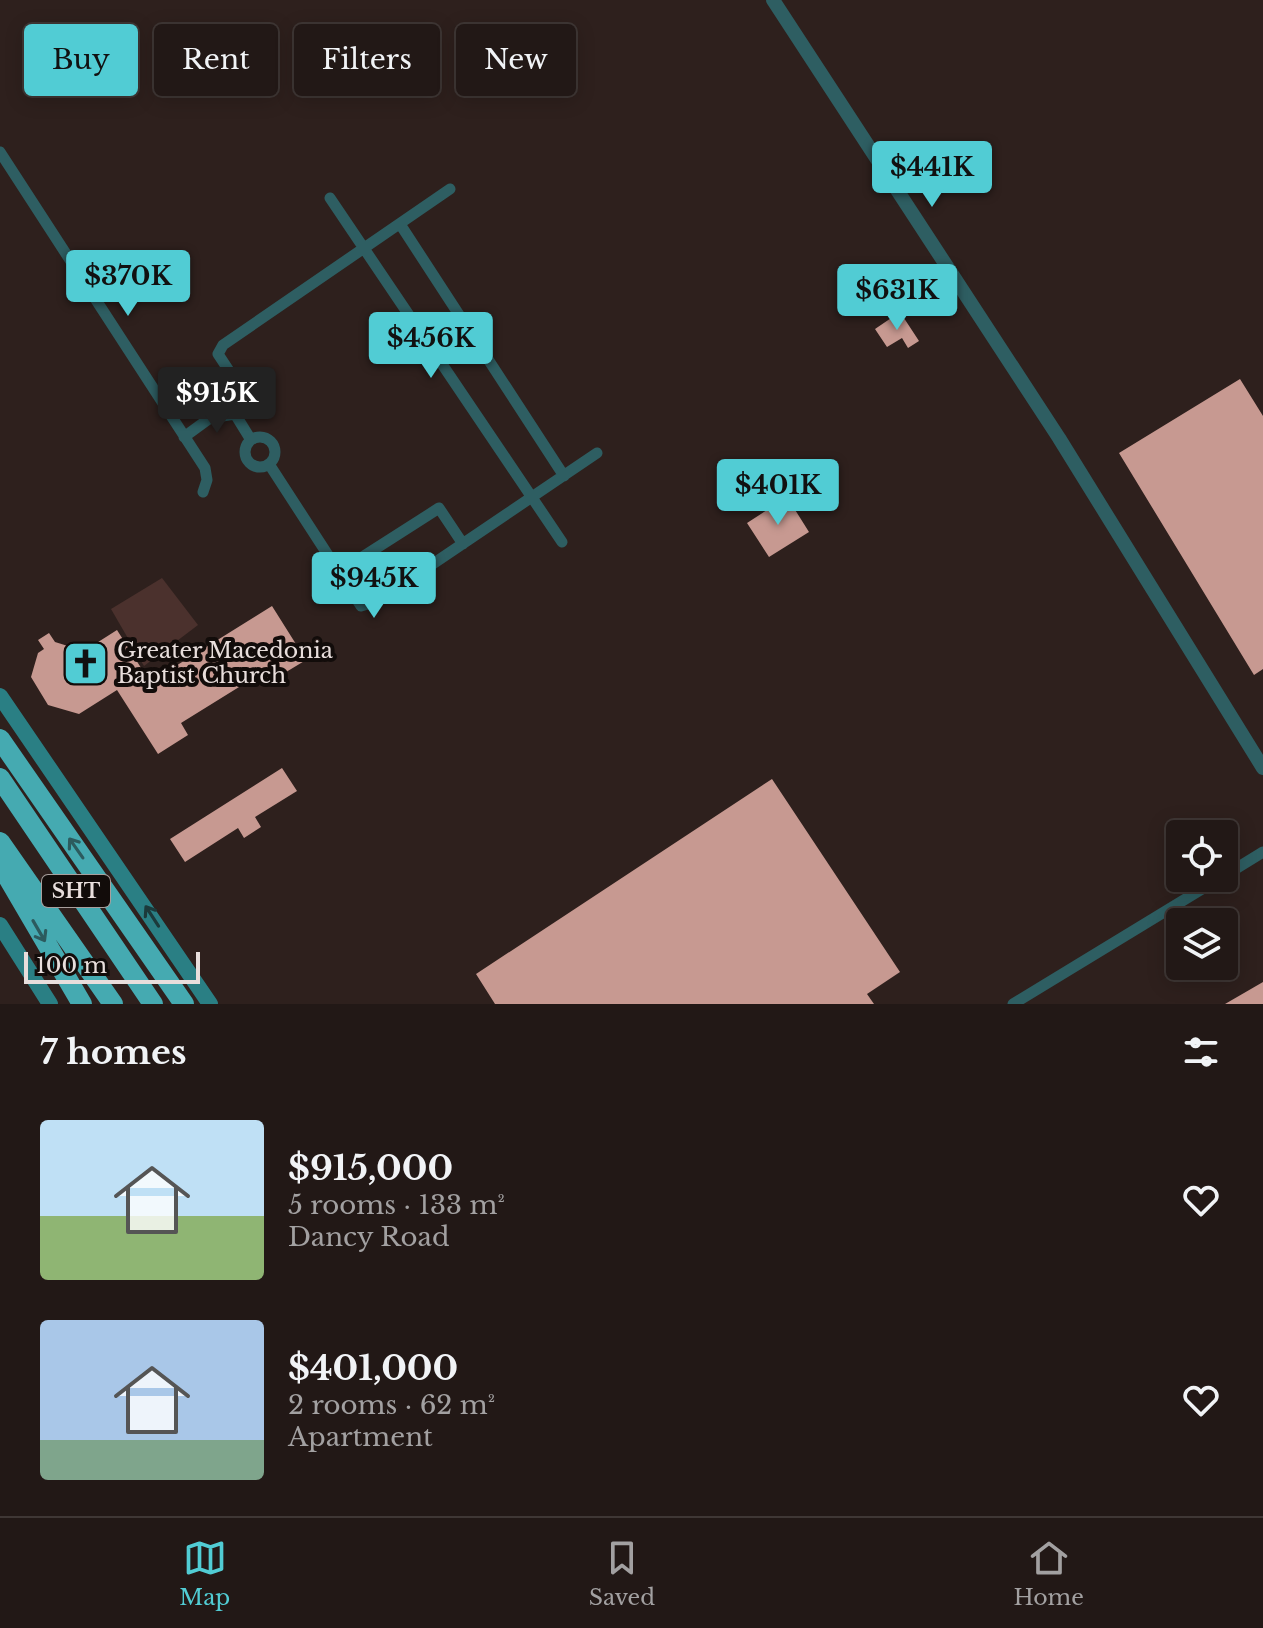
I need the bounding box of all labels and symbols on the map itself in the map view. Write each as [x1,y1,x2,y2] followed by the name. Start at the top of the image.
[876,141,988,209] pin: $441K
[72,250,184,318] pin: $370K
[841,264,953,332] pin: $631K
[375,312,487,380] pin: $456K
[161,367,273,435] pin: $915K
[722,459,834,527] pin: $401K
[318,552,430,620] pin: $945K
[117,637,334,689] place label: Greater Macedonia Baptist Church
[62,639,110,687] church icon: Greater Macedonia Baptist Church
[68,837,84,859] one-way arrow
[42,875,110,907] road number: SHT
[143,905,160,927] one-way arrow
[32,919,47,943] one-way arrow
[24,948,200,984] scale bar

